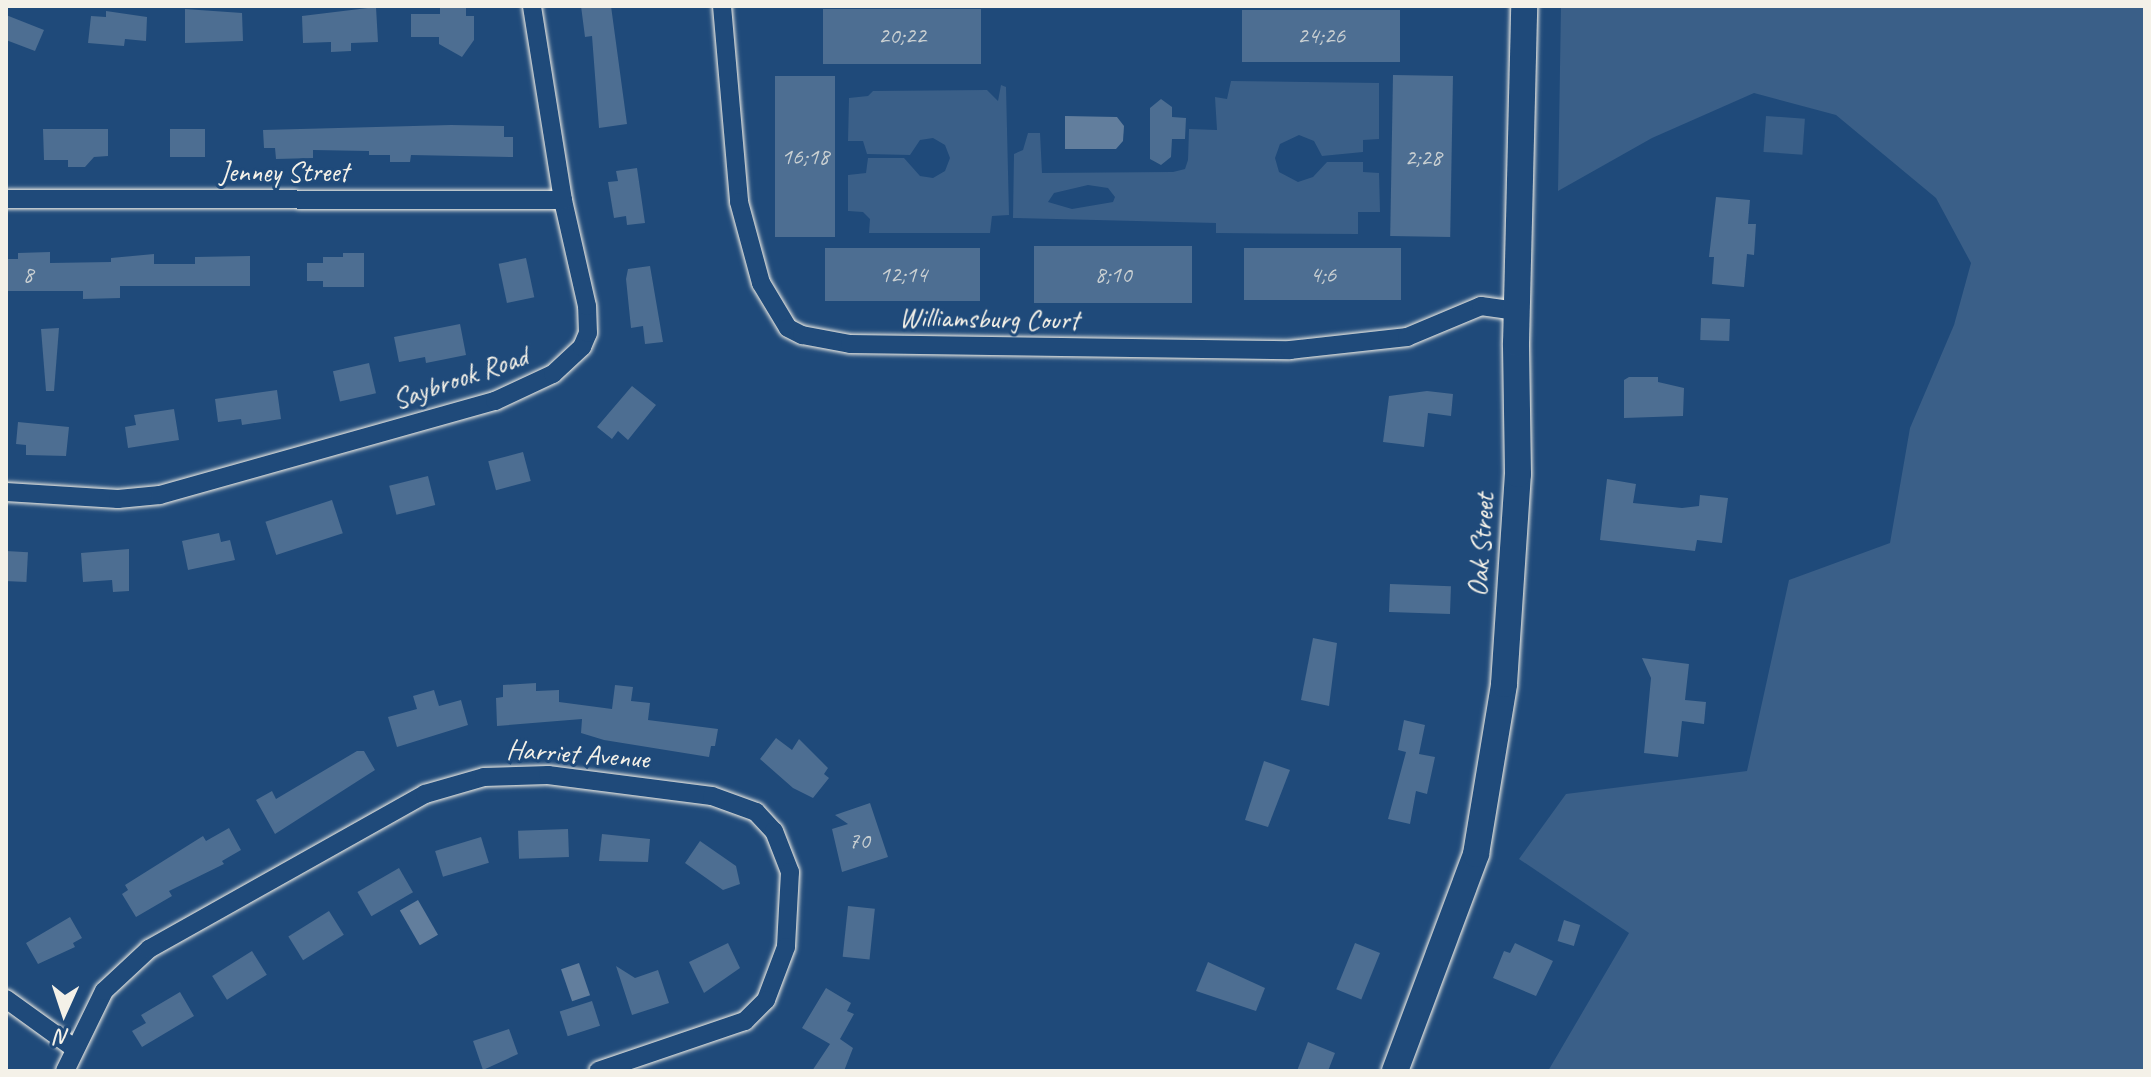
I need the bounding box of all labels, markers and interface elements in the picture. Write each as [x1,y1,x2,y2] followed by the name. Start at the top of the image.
[878,22,926,50] house number: 20;22
[1297,22,1345,50] house number: 24;26
[781,143,829,171] house number: 16;18
[1404,144,1442,172] house number: 2;28
[220,155,348,189] street label: Jenney Street
[23,261,33,289] house number: 8
[879,261,927,289] house number: 12;14
[1094,261,1132,289] house number: 8;10
[1310,261,1336,289] house number: 4;6
[899,301,1079,337] street label: Williamsburg Court
[388,339,532,417] street label: Saybrook Road
[1461,492,1501,598] street label: Oak Street
[506,732,650,776] street label: Harriet Avenue
[848,827,870,855] house number: 70
[24,973,104,1053] north arrow
[55,1023,70,1051] text: N

